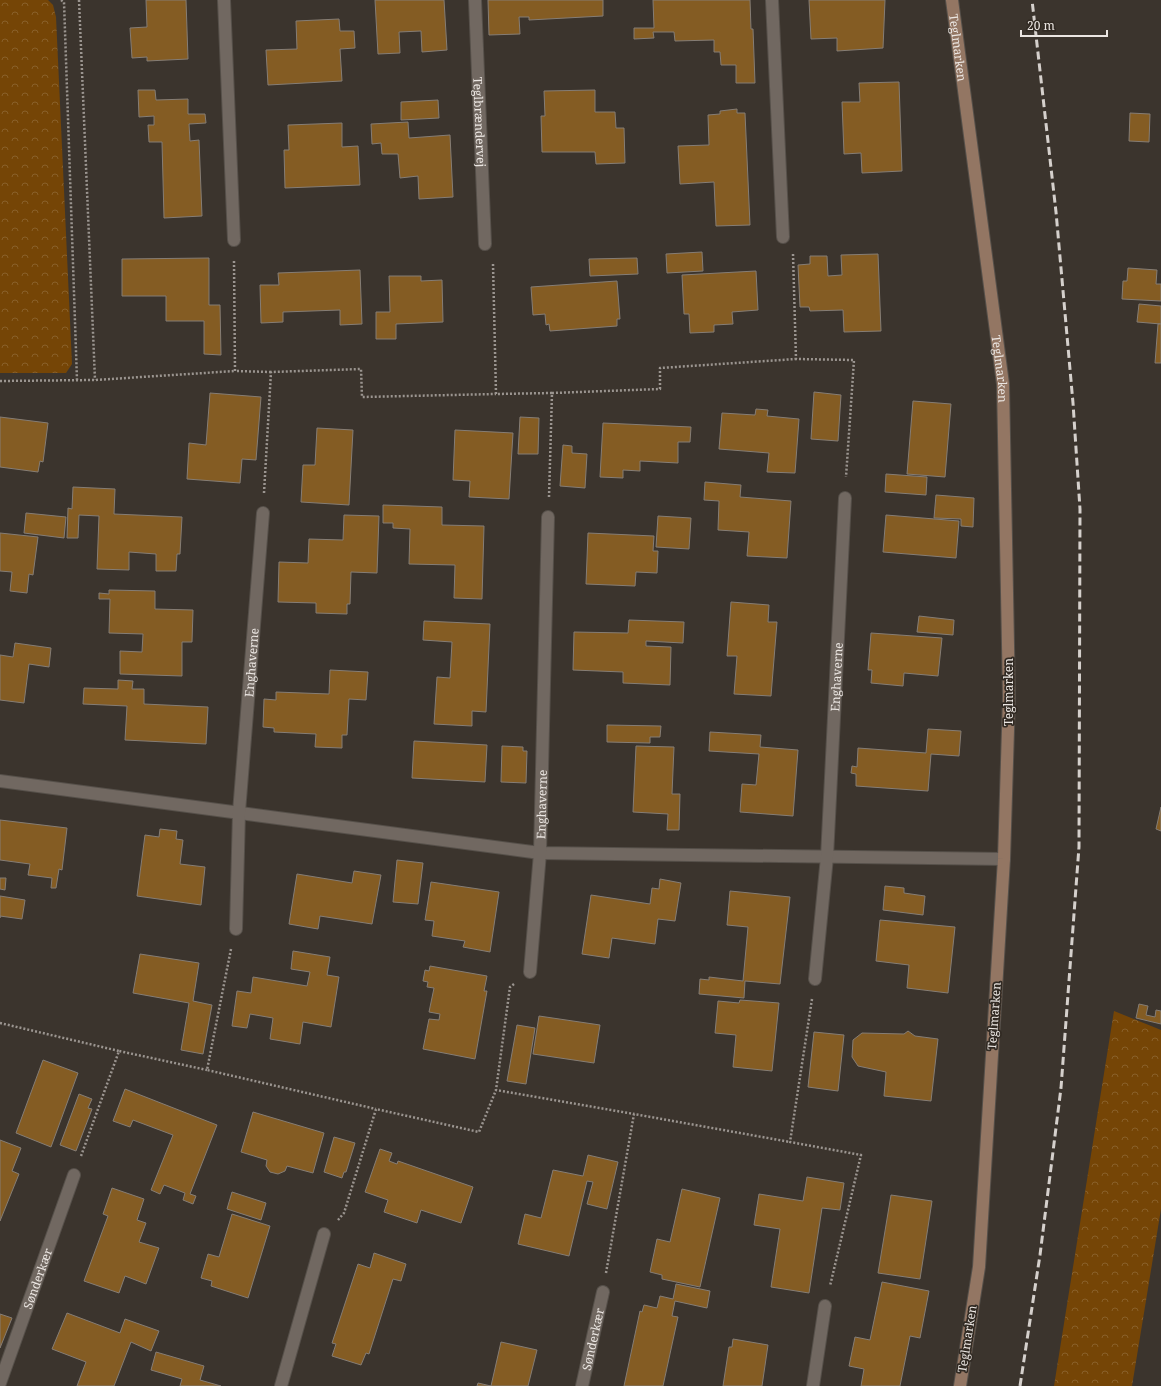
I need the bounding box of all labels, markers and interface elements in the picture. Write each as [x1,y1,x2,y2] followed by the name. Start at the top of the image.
[1021,12,1107,38] scale bar
[945,13,971,83] street label: Teglmarken
[1027,17,1055,34] text: 20 m
[470,76,490,167] street label: Teglbrændervej
[988,334,1012,403] street label: Teglmarken
[240,627,262,698] street label: Enghaverne
[826,642,846,712] street label: Enghaverne
[1000,658,1017,726] street label: Teglmarken
[532,770,550,839] street label: Enghaverne
[983,981,1005,1051] street label: Teglmarken
[19,1245,56,1311] street label: Sønderkær
[953,1304,981,1374] street label: Teglmarken
[577,1306,608,1372] street label: Sønderkær

